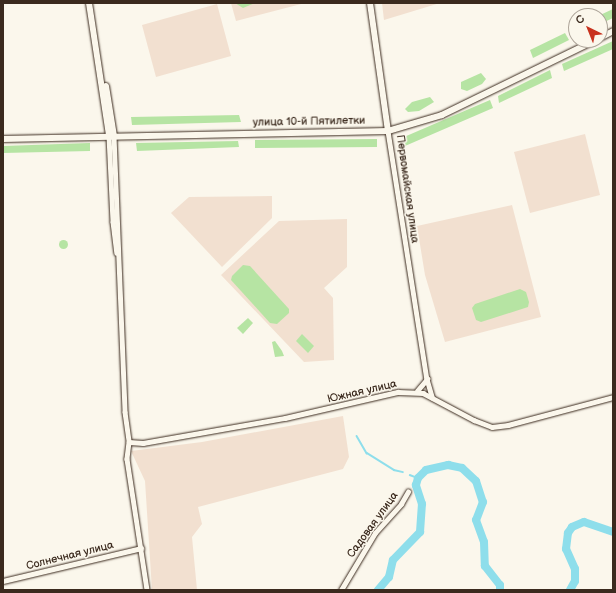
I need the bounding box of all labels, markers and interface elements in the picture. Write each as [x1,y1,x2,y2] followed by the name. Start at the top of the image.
[568,8,608,48] north arrow
[573,12,587,27] text: С
[253,114,365,130] street label: улица 10-й Пятилетки
[393,134,421,244] street label: Первомайская улица
[326,378,398,406] street label: Южная улица
[345,490,401,560] street label: Садовая улица
[25,539,115,573] street label: Солнечная улица

